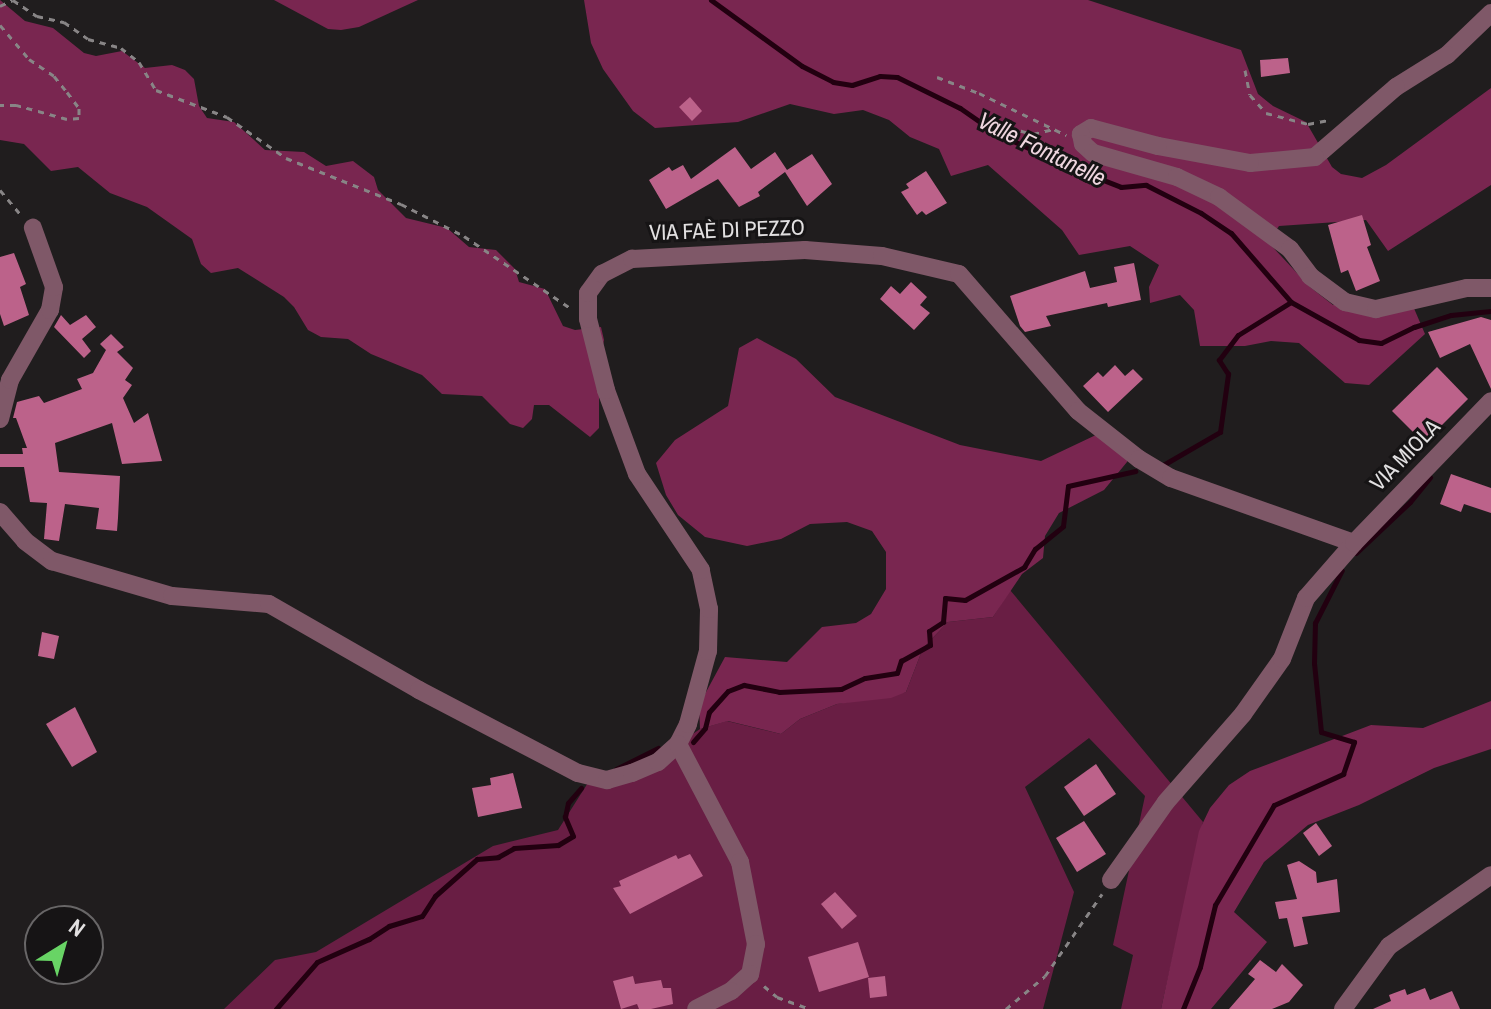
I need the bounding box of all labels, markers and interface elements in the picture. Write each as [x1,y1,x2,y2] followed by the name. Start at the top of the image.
[973,106,1111,192] water label: Valle Fontanelle
[648,214,806,246] street label: VIA FAÈ DI PEZZO
[1364,413,1446,497] street label: VIA MIOLA
[24,905,104,985] north arrow
[63,912,91,943] text: N

